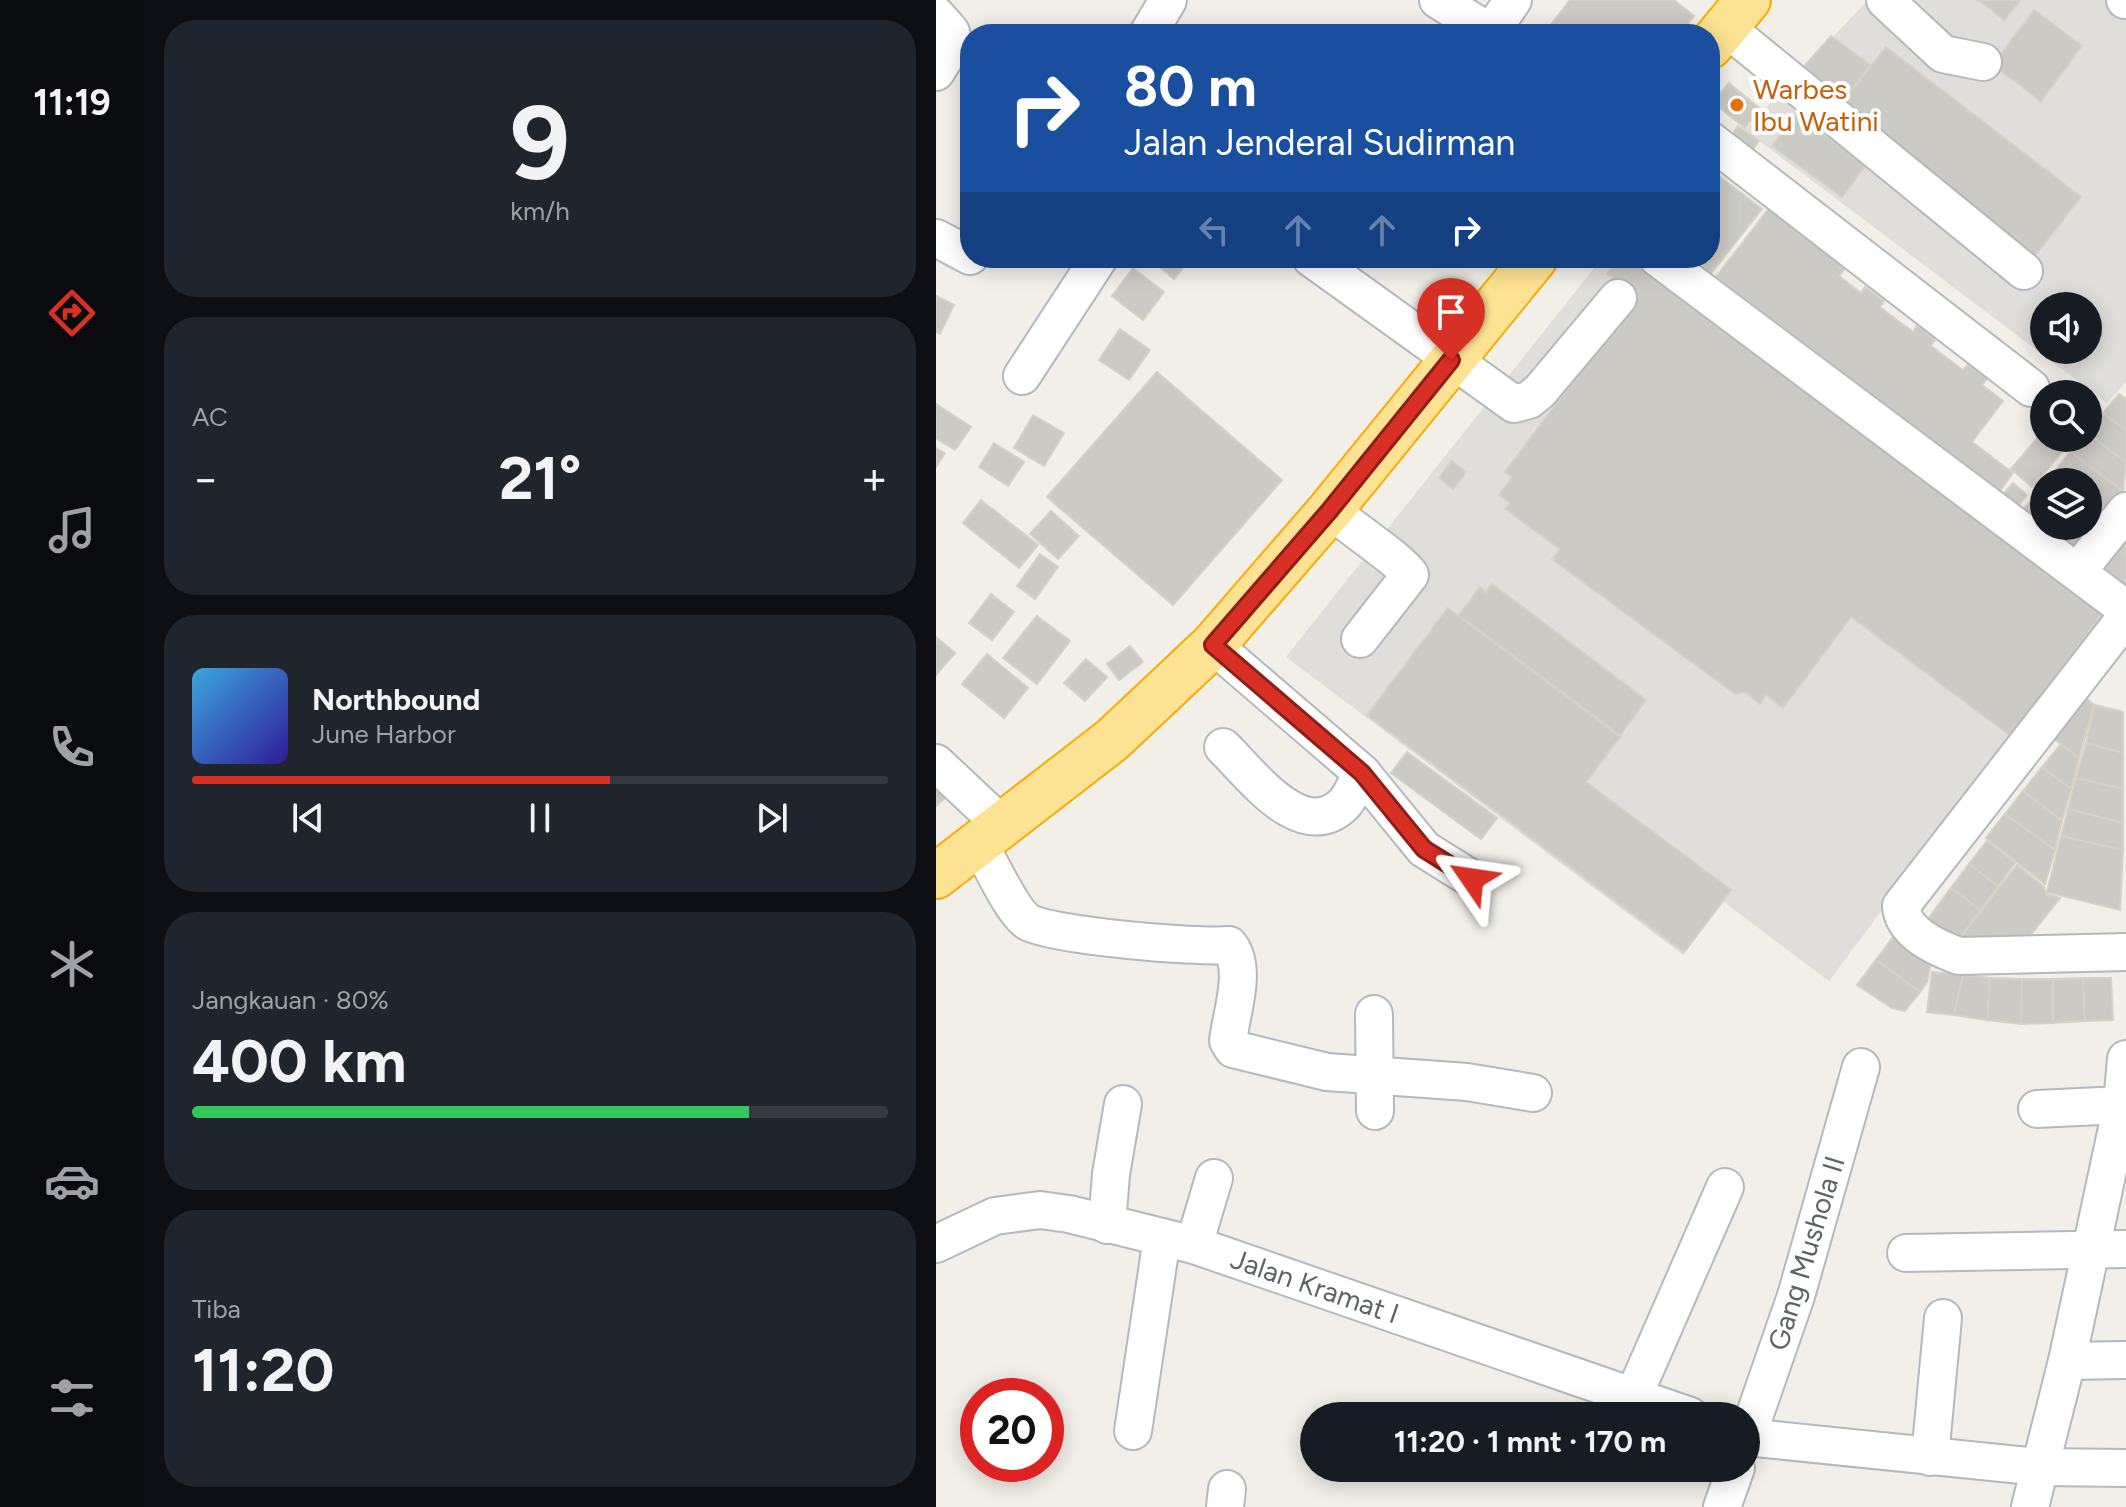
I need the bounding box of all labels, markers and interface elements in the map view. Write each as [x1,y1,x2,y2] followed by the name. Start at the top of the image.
[1124,53,1257,120] text: 80 m
[992,56,1096,160] icon: right
[1753,72,1879,138] place label: Warbes Ibu Watini
[510,80,570,205] text: 9
[33,81,111,124] text: 11:19
[1728,96,1746,114] marker: Warbes Ibu Watini
[1124,121,1515,164] text: Jalan Jenderal Sudirman
[510,195,570,227] text: km/h
[1192,208,1236,252] icon: left
[1276,208,1320,252] icon: ahead
[1360,208,1404,252] icon: ahead
[1444,208,1488,252] icon: right
[1417,278,1485,360] pin
[44,285,100,341] icon: directions
[1429,290,1473,334] icon: arrive
[2030,292,2102,540] map controls
[2030,292,2102,364] button: sound
[2030,380,2102,452] button: search
[192,401,228,433] text: AC
[499,442,581,514] text: 21°
[192,452,219,505] text: −
[861,452,888,505] text: +
[2030,468,2102,540] button: layers
[44,502,100,558] icon: music
[312,681,480,718] text: Northbound
[312,718,456,750] text: June Harbor
[44,719,100,775] icon: phone
[286,796,330,840] icon: previous
[518,796,562,840] icon: pause
[750,796,794,840] icon: next
[1430,837,1514,921] position arrow
[44,936,100,992] icon: climate
[192,984,389,1016] text: Jangkauan · 80%
[192,1025,407,1097] text: 400 km
[1760,1152,1852,1354] street label: Gang Mushola II
[44,1153,100,1209] icon: car
[1226,1241,1404,1331] street label: Jalan Kramat I
[192,1293,241,1325] text: Tiba
[192,1334,334,1406] text: 11:20
[44,1370,100,1426] icon: filters
[960,1378,1064,1482] speed limit sign: 20
[1394,1423,1666,1460] text: 11:20 · 1 mnt · 170 m

